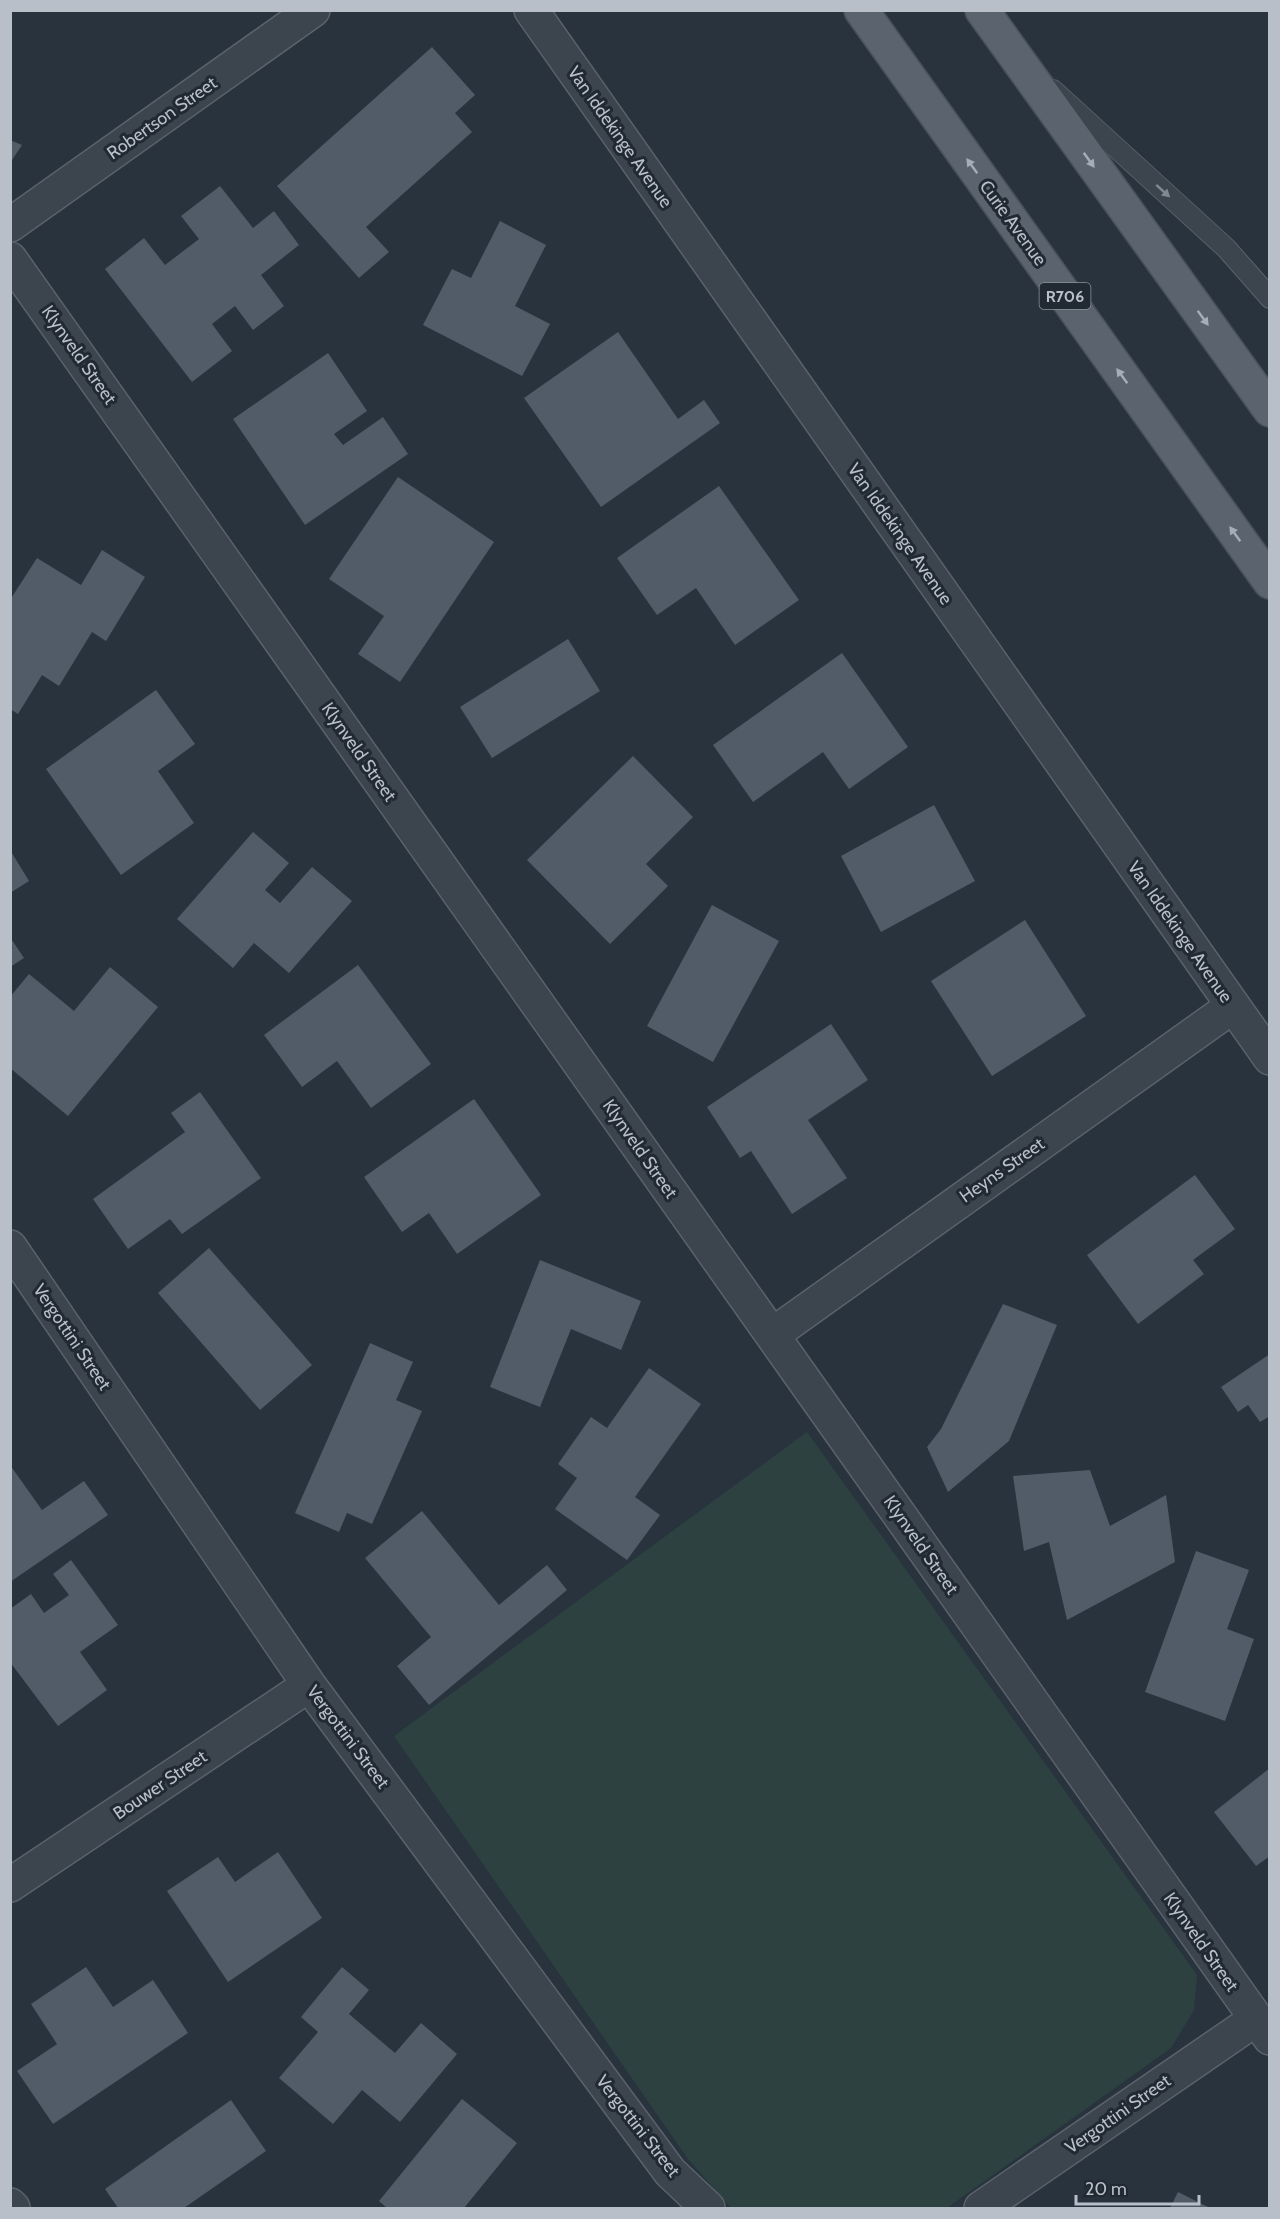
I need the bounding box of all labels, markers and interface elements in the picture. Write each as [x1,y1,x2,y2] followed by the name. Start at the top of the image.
[563,62,677,212] street label: Van Iddekinge Avenue
[103,72,221,164] street label: Robertson Street
[1083,153,1095,168] one-way arrow
[967,158,978,174] one-way arrow
[975,176,1051,270] street label: Curie Avenue
[1156,183,1170,197] one-way arrow
[1040,283,1090,309] road number: R706
[37,301,121,409] street label: Klynveld Street
[1197,311,1209,326] one-way arrow
[1116,368,1128,384] one-way arrow
[843,459,957,609] street label: Van Iddekinge Avenue
[1230,527,1242,542] one-way arrow
[317,698,401,806] street label: Klynveld Street
[1123,857,1237,1007] street label: Van Iddekinge Avenue
[598,1095,682,1203] street label: Klynveld Street
[955,1133,1049,1207] street label: Heyns Street
[28,1280,116,1394] street label: Vergottini Street
[879,1491,963,1599] street label: Klynveld Street
[302,1681,394,1793] street label: Vergottini Street
[109,1746,211,1824] street label: Bouwer Street
[1159,1888,1243,1996] street label: Klynveld Street
[1061,2070,1175,2158] street label: Vergottini Street
[591,2071,685,2181] street label: Vergottini Street
[1076,2168,1199,2206] scale bar
[1085,2178,1127,2200] text: 20 m

